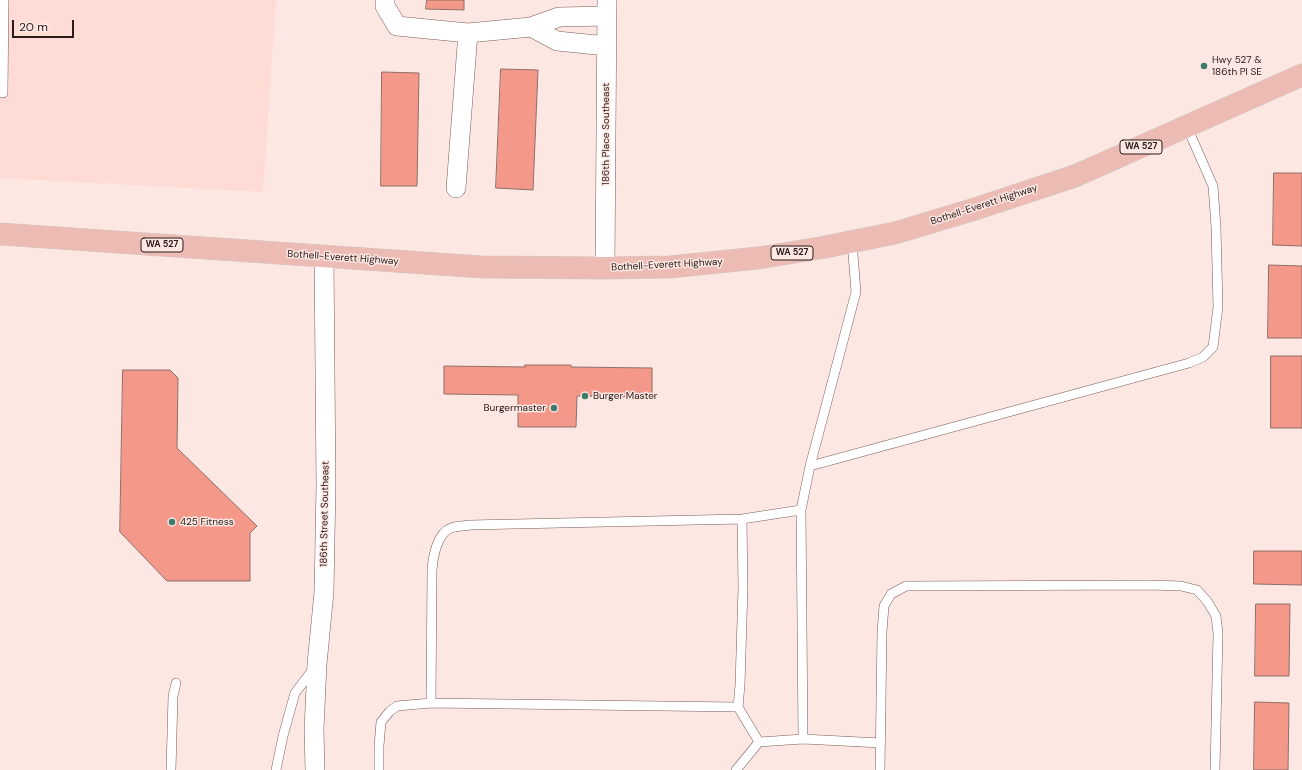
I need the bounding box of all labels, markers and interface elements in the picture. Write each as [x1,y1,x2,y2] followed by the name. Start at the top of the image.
[14,12,76,38] scale bar
[19,19,48,35] text: 20 m
[1212,54,1262,78] place label: Hwy 527 & 186th Pl SE
[1199,61,1209,71] marker: Hwy 527 & 186th Pl SE
[600,83,612,185] street label: 186th Place Southeast
[1120,140,1162,154] road number: WA 527
[929,182,1039,228] street label: Bothell-Everett Highway
[141,238,183,252] road number: WA 527
[771,246,813,260] road number: WA 527
[287,248,399,268] street label: Bothell-Everett Highway
[611,256,723,274] street label: Bothell-Everett Highway
[593,390,658,402] place label: Burger Master
[580,391,590,401] marker: Burger Master
[484,402,546,414] place label: Burgermaster
[549,403,559,413] marker: Burgermaster
[318,461,332,567] street label: 186th Street Southeast
[180,516,234,528] place label: 425 Fitness
[167,517,177,527] marker: 425 Fitness

